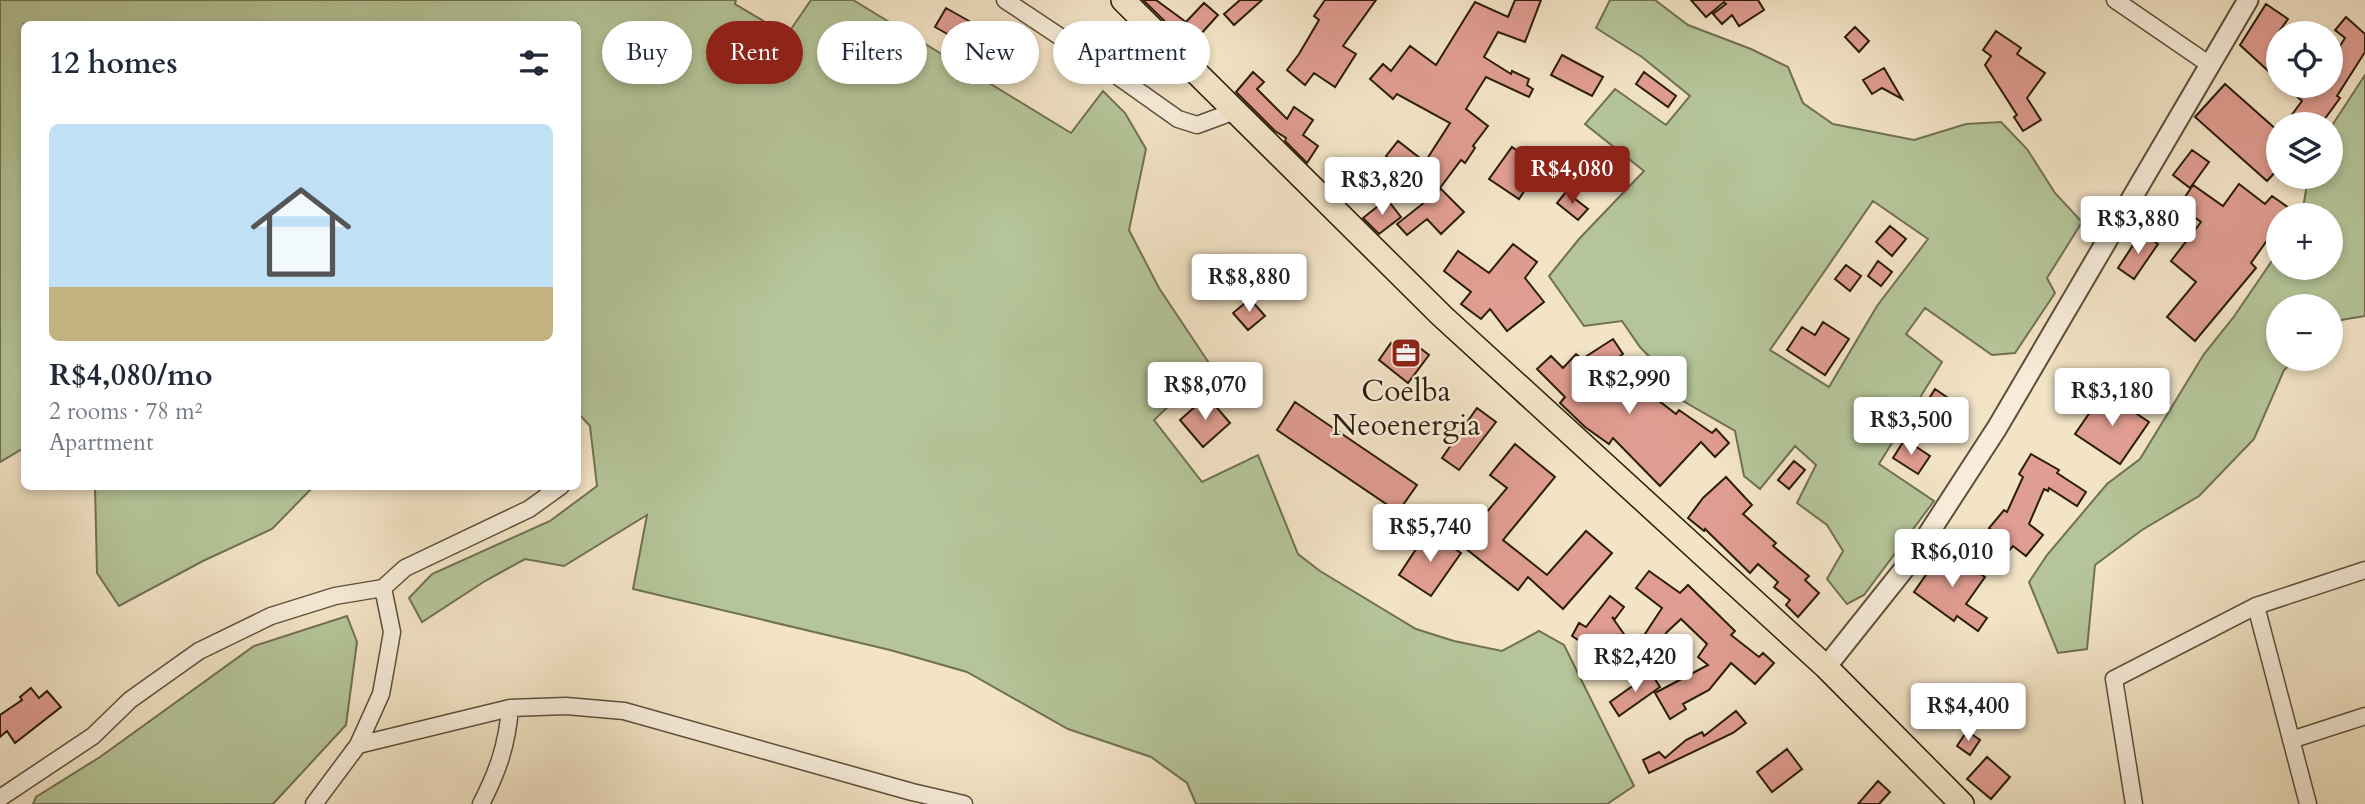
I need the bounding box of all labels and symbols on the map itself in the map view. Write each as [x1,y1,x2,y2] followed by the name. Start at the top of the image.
[1507,146,1637,206] pin: R$4,080
[1317,158,1447,217] pin: R$3,820
[2073,196,2203,256] pin: R$3,880
[1184,254,1314,314] pin: R$8,880
[1389,336,1423,370] office icon: Coelba Neoenergia
[1564,356,1694,416] pin: R$2,990
[1140,362,1270,422] pin: R$8,070
[2047,368,2177,428] pin: R$3,180
[1332,371,1480,446] place label: Coelba Neoenergia
[1846,398,1976,457] pin: R$3,500
[1365,504,1495,564] pin: R$5,740
[1887,530,2017,589] pin: R$6,010
[1570,634,1700,694] pin: R$2,420
[1903,684,2033,743] pin: R$4,400

